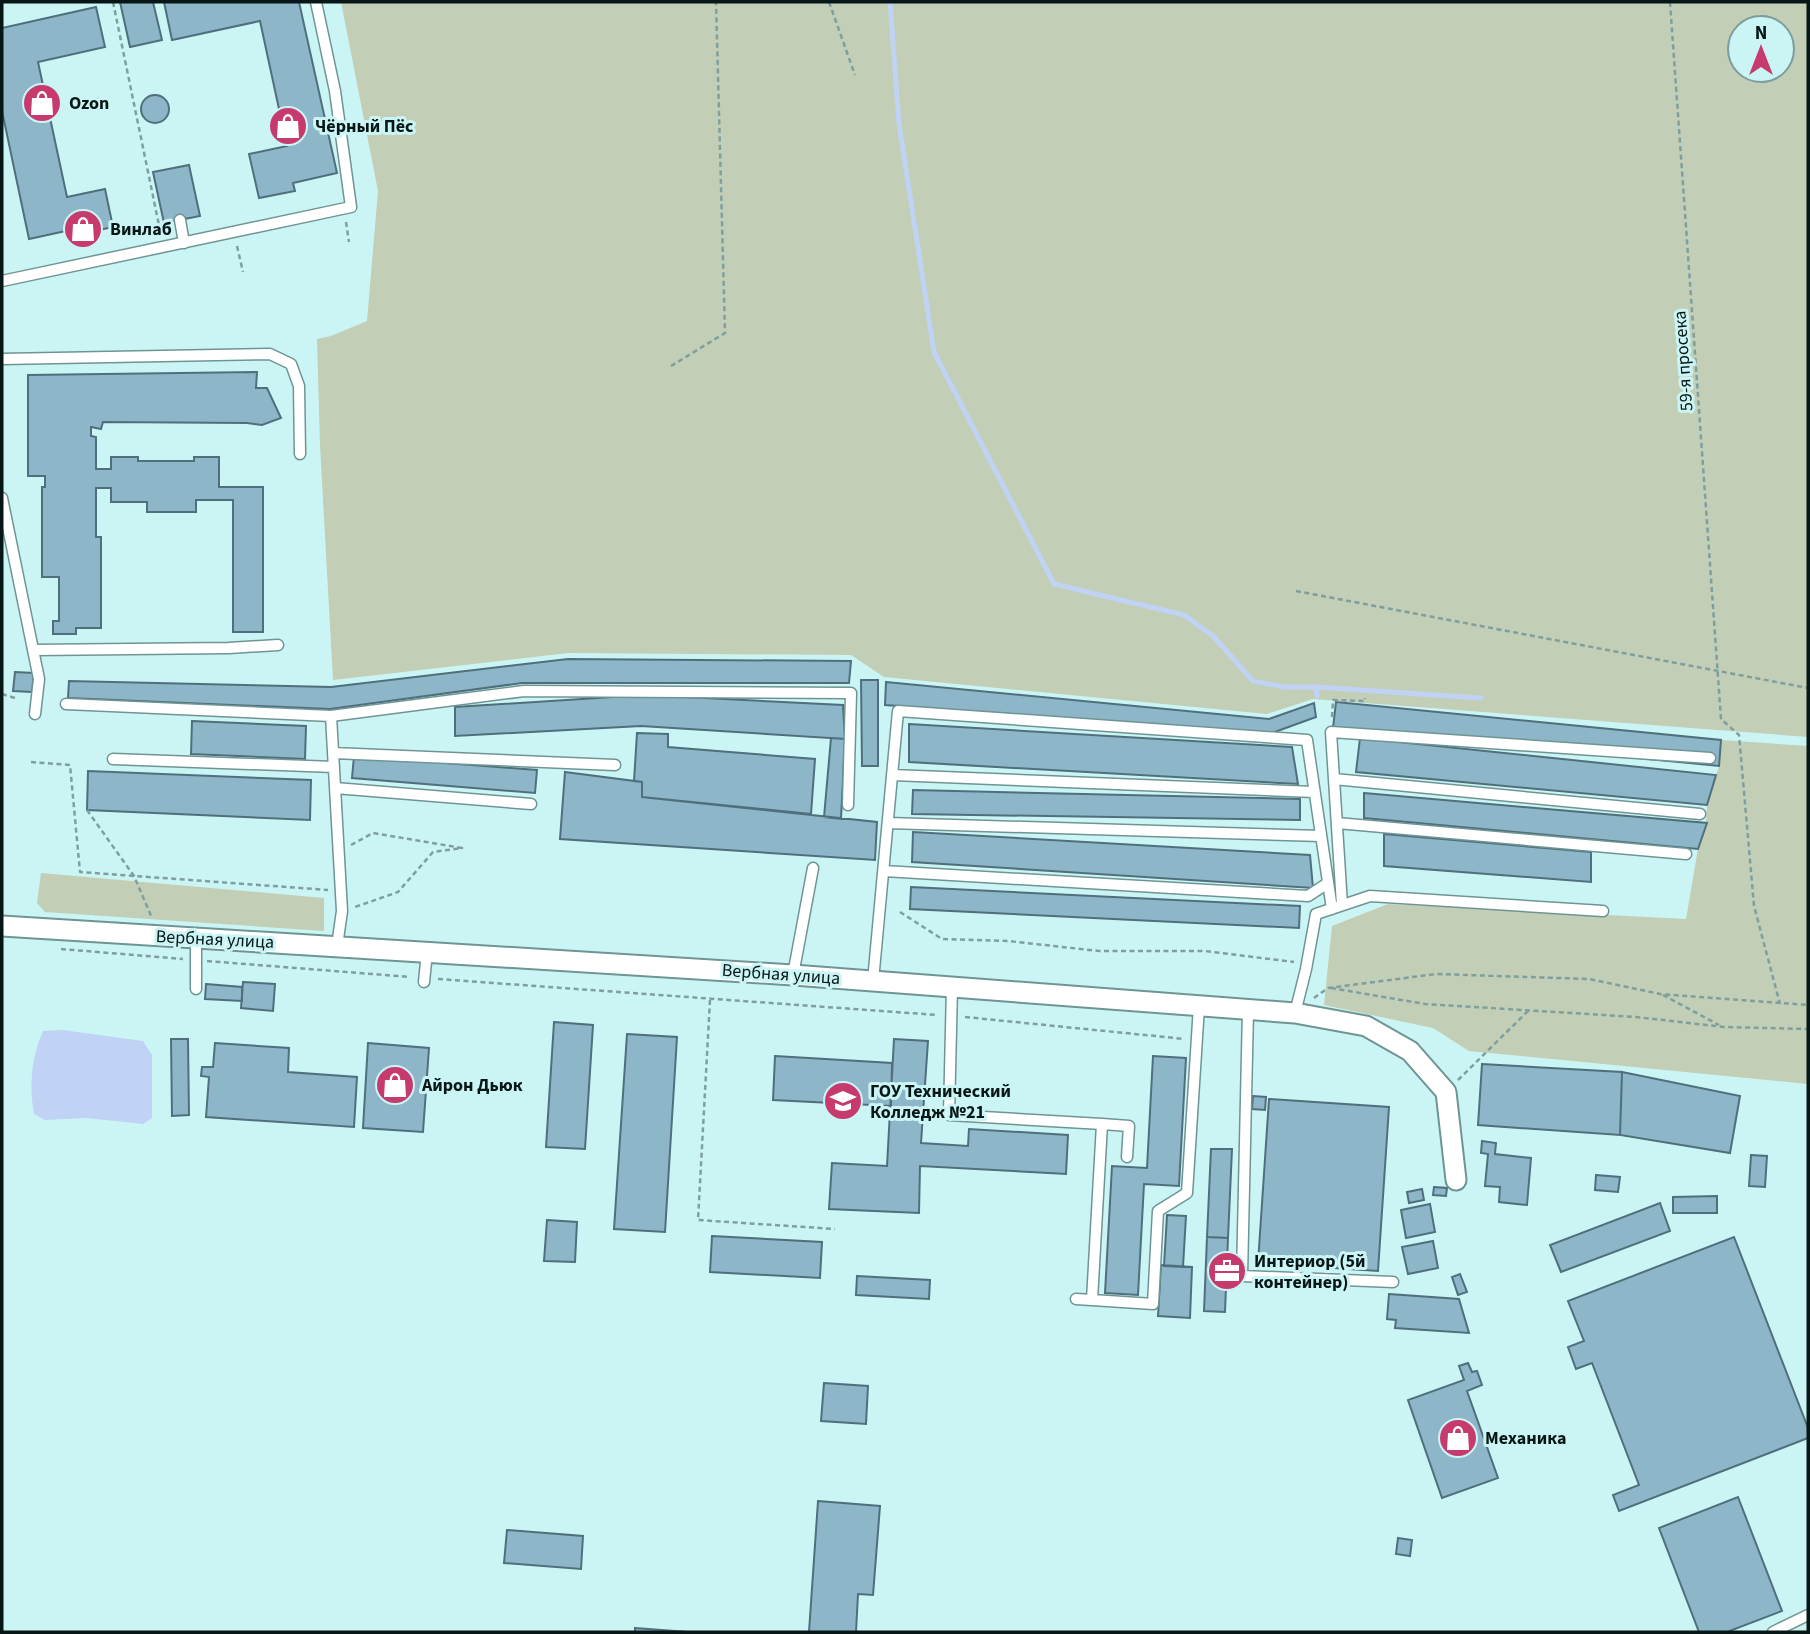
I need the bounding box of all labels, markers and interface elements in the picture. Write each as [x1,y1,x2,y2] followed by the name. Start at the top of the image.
[1726,14,1796,84] north arrow
[1755,20,1767,47] text: N
[21,82,63,124] shop icon: Ozon
[69,91,109,116] place label: Ozon
[267,105,309,147] shop icon: Чёрный Пёс
[315,114,414,139] place label: Чёрный Пёс
[62,208,104,250] shop icon: Винлаб
[110,217,172,242] place label: Винлаб
[1668,310,1699,412] street label: 59-я просека
[155,924,275,955] street label: Вербная улица
[721,958,841,991] street label: Вербная улица
[374,1064,416,1106] shop icon: Айрон Дьюк
[421,1073,523,1098] place label: Айрон Дьюк
[870,1079,1011,1125] place label: ГОУ Технический Колледж №21
[822,1080,864,1122] school or university icon: ГОУ Технический Колледж №21
[1254,1249,1365,1295] place label: Интериор (5й контейнер)
[1206,1250,1248,1292] office icon: Интериор (5й контейнер)
[1437,1417,1479,1459] shop icon: Механика
[1485,1426,1566,1451] place label: Механика

